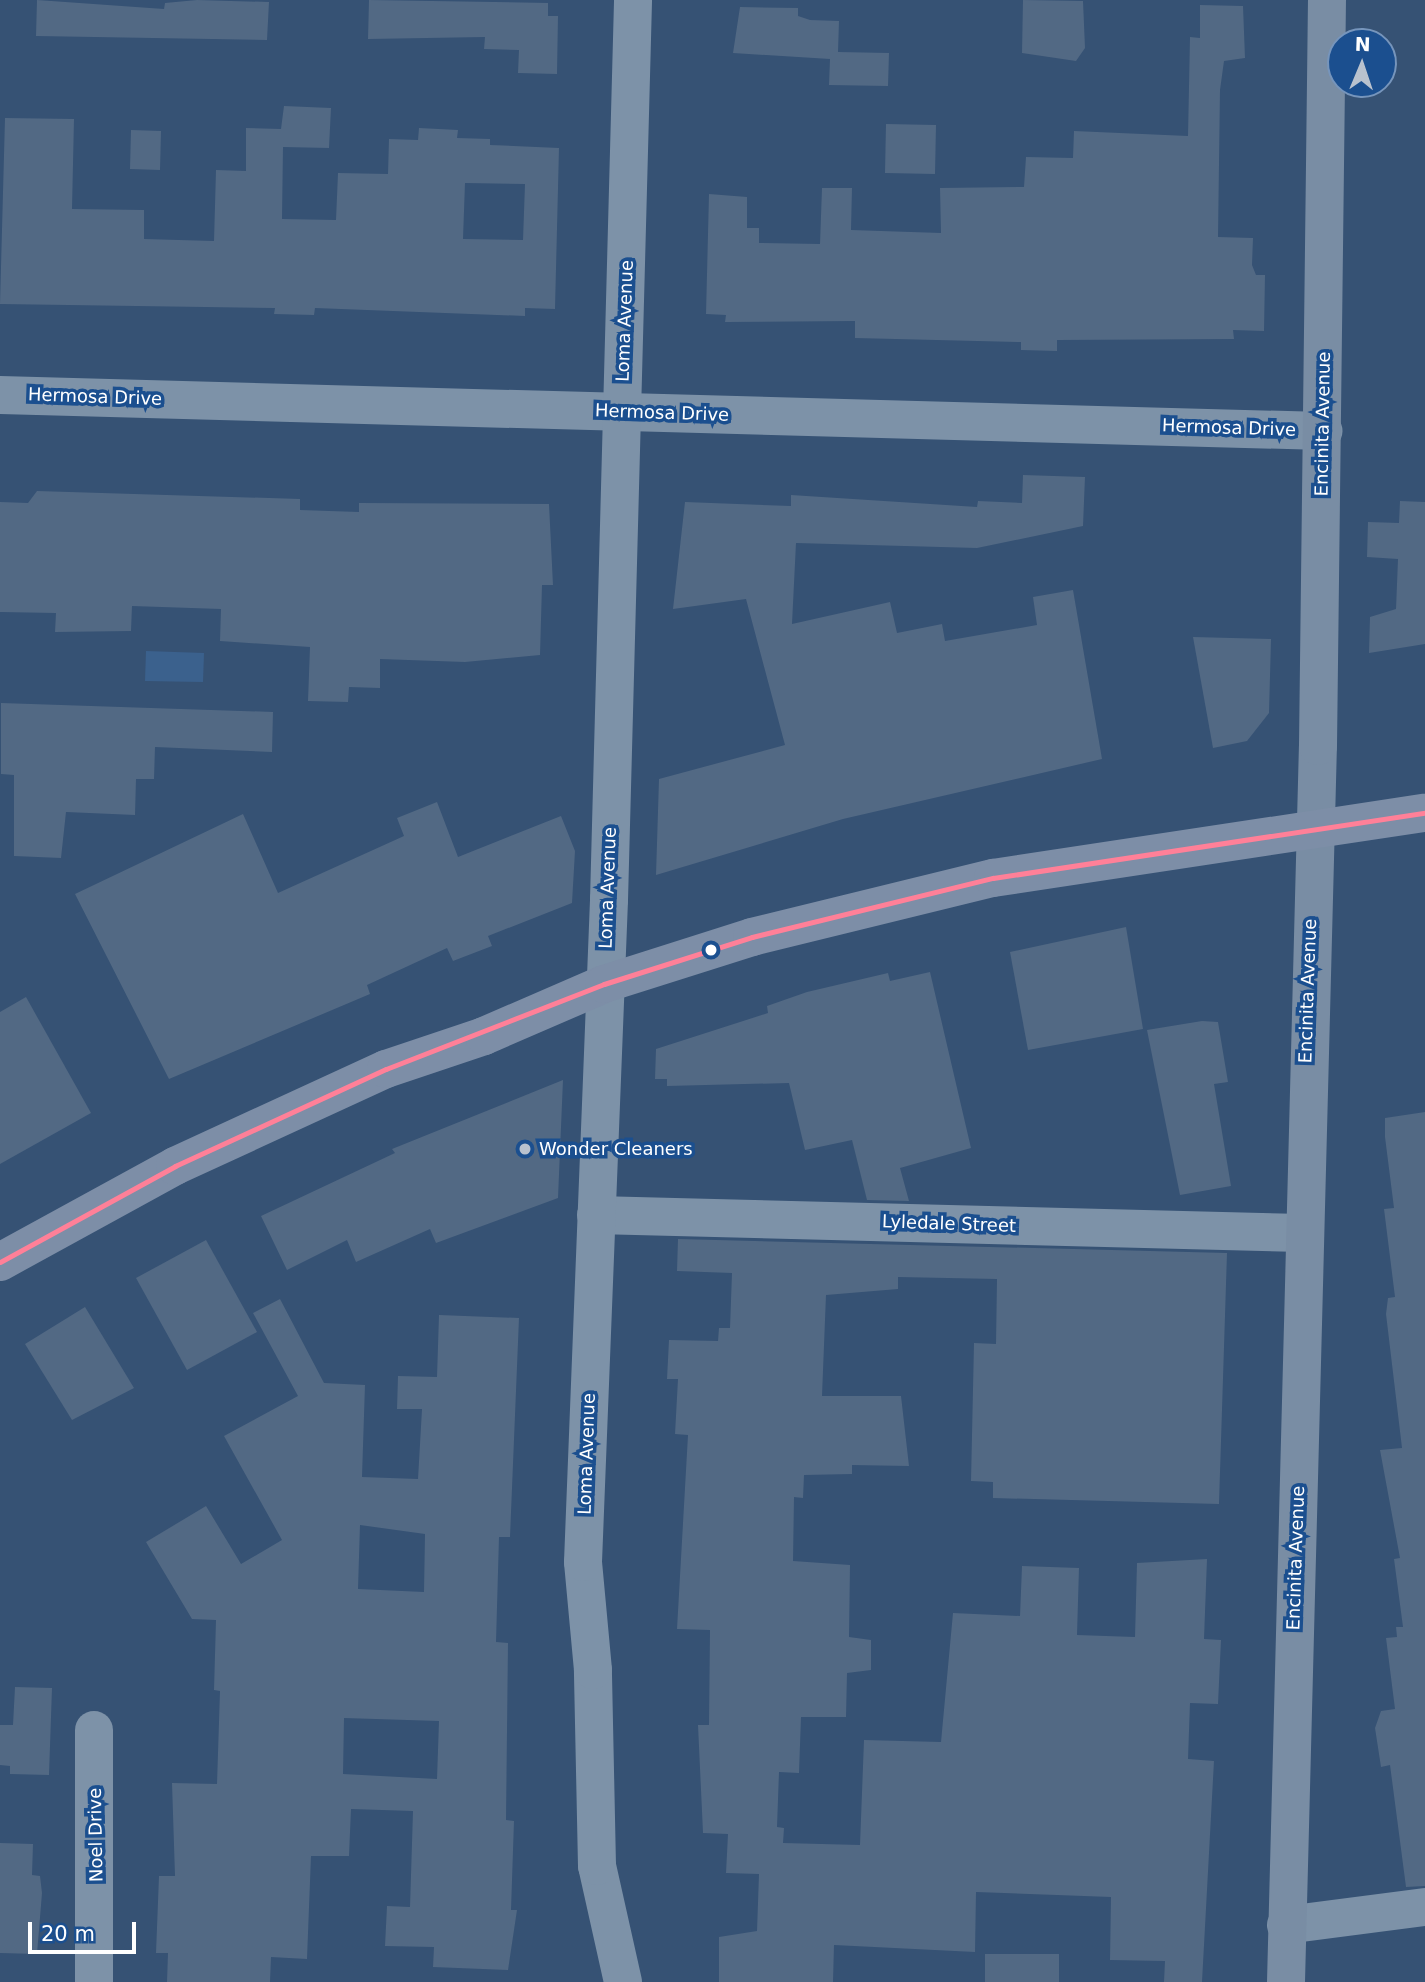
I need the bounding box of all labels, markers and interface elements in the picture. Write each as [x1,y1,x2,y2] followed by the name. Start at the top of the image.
[1327,28,1397,98] north arrow
[1354,33,1371,55] text: N
[612,260,638,382] street label: Loma Avenue
[1311,351,1335,497] street label: Encinita Avenue
[27,384,163,410] street label: Hermosa Drive
[594,400,730,426] street label: Hermosa Drive
[1161,415,1297,441] street label: Hermosa Drive
[595,827,621,949] street label: Loma Avenue
[1295,918,1321,1064] street label: Encinita Avenue
[704,943,718,957] unlabelled marker
[539,1138,693,1160] place label: Wonder Cleaners
[517,1141,533,1157] marker: Wonder Cleaners
[882,1211,1016,1237] street label: Lyledale Street
[574,1393,600,1515] street label: Loma Avenue
[1283,1485,1309,1631] street label: Encinita Avenue
[84,1788,108,1882] street label: Noel Drive
[32,1909,140,1953] scale bar
[41,1922,95,1946] text: 20 m

